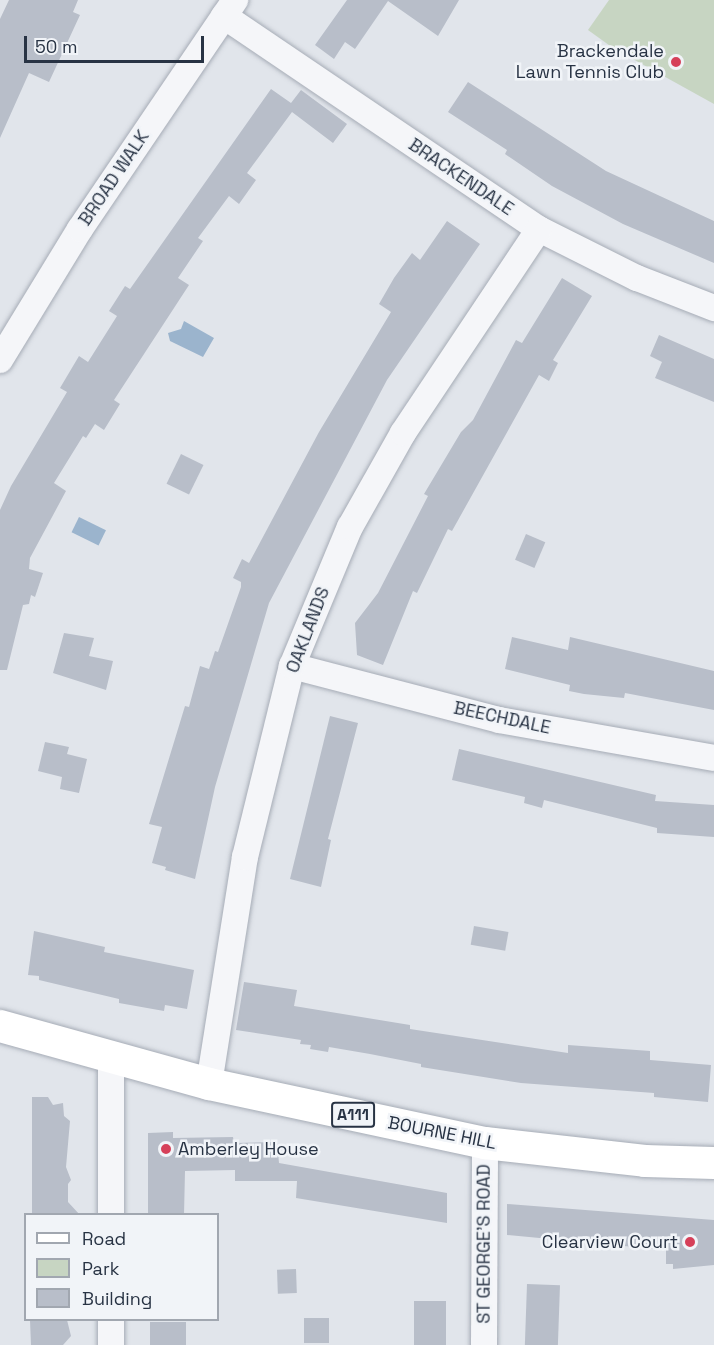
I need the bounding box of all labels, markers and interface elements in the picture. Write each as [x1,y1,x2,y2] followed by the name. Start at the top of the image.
[27,24,207,62] scale bar
[35,35,77,58] text: 50 m
[515,41,664,84] place label: Brackendale Lawn Tennis Club
[669,55,683,69] marker: Brackendale Lawn Tennis Club
[74,126,154,230] street label: BROAD WALK
[404,134,518,220] street label: BRACKENDALE
[282,584,334,676] street label: OAKLANDS
[452,697,552,739] street label: BEECHDALE
[330,1102,376,1128] road number: A111
[386,1112,498,1154] street label: BOURNE HILL
[178,1138,319,1160] place label: Amberley House
[159,1142,173,1156] marker: Amberley House
[473,1164,495,1324] street label: ST GEORGE'S ROAD
[24,1213,219,1321] legend
[82,1227,126,1250] text: Road
[542,1231,678,1253] place label: Clearview Court
[683,1235,697,1249] marker: Clearview Court
[82,1257,119,1280] text: Park
[82,1287,152,1310] text: Building

